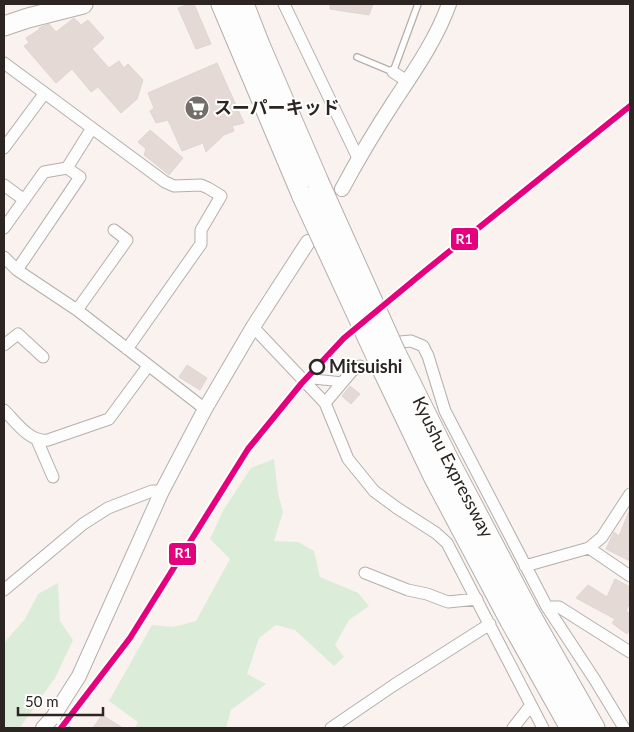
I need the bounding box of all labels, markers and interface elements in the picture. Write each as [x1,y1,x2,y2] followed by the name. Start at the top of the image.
[184,95,210,121] supermarket icon: スーパーキッド
[214,96,340,118] place label: スーパーキッド
[450,227,479,251] line badge: R1
[455,230,473,247] text: R1
[329,355,402,377] place label: Mitsuishi
[309,359,325,375] marker: Mitsuishi
[408,393,499,542] street label: Kyushu Expressway
[168,542,197,566] line badge: R1
[174,544,192,561] text: R1
[18,684,102,716] scale bar
[25,692,59,710] text: 50 m

